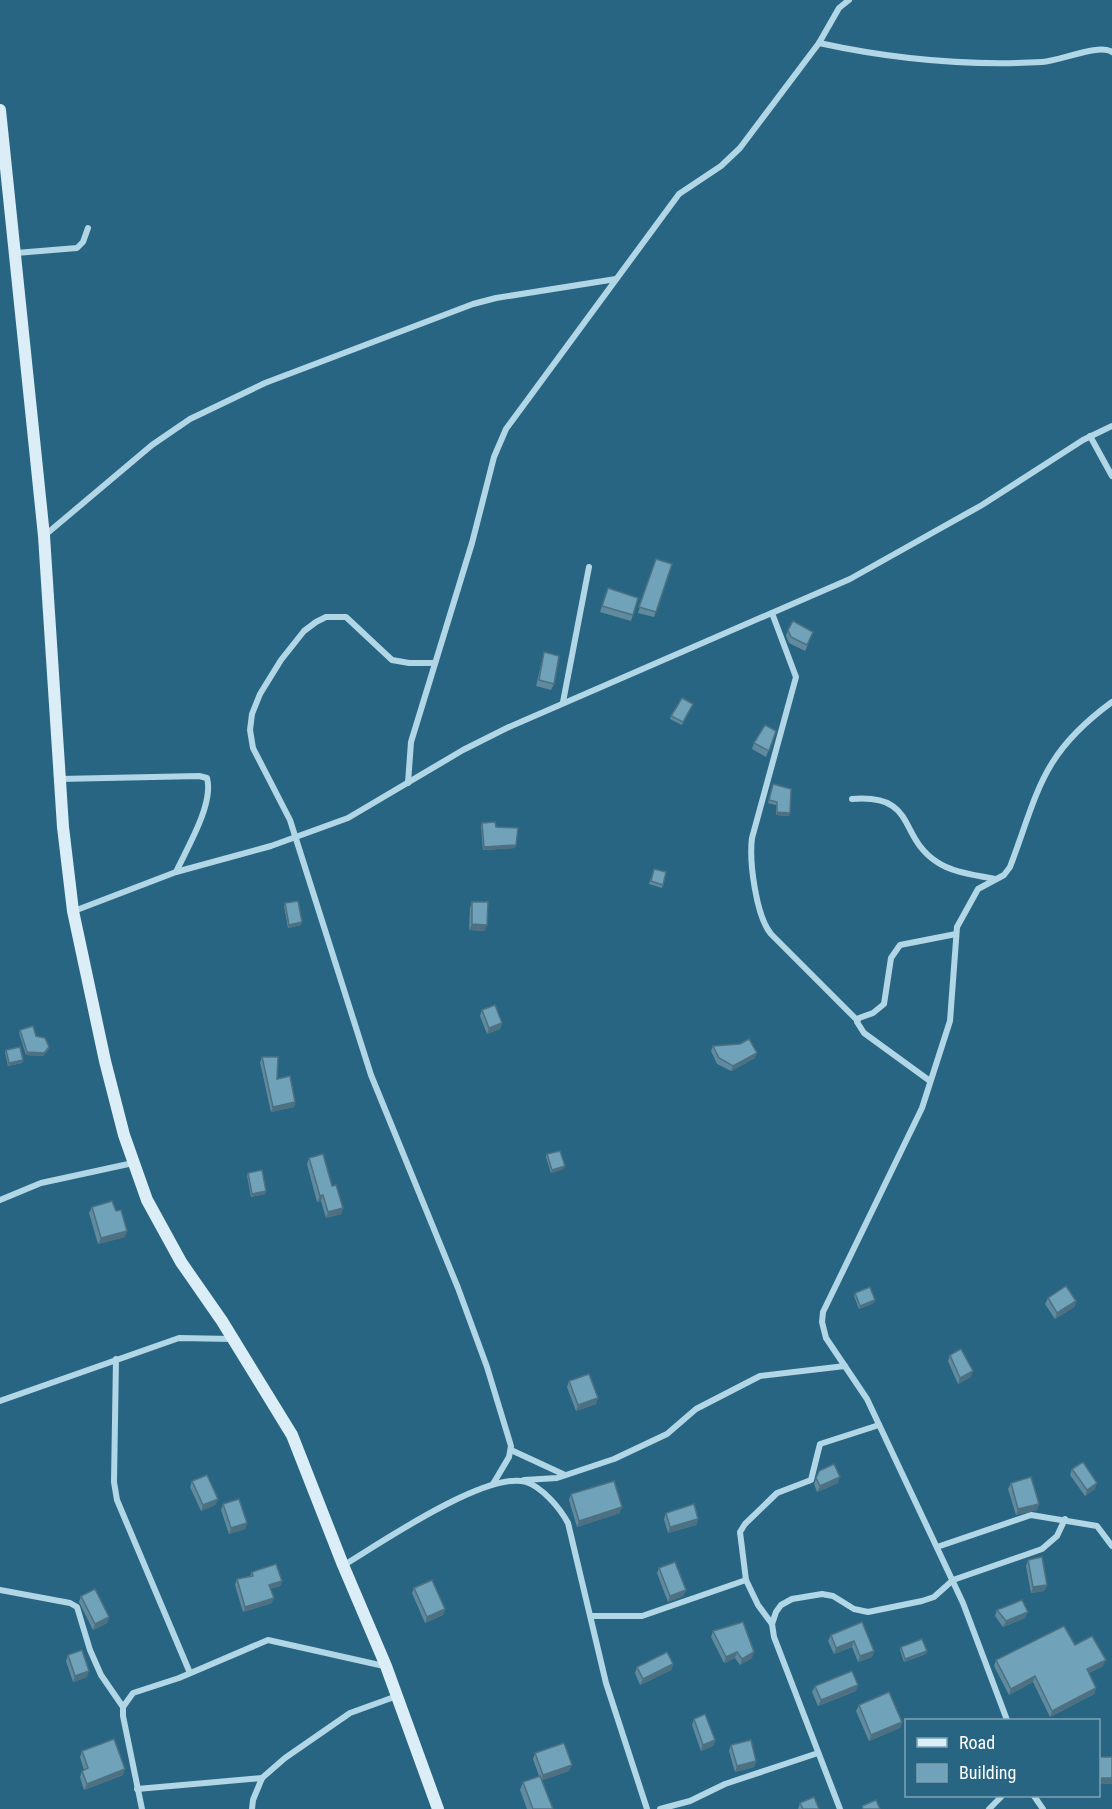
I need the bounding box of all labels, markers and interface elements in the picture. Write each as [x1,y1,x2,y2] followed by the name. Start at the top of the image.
[905,1719,1100,1797] legend
[959,1732,995,1753] text: Road
[959,1762,1016,1783] text: Building

